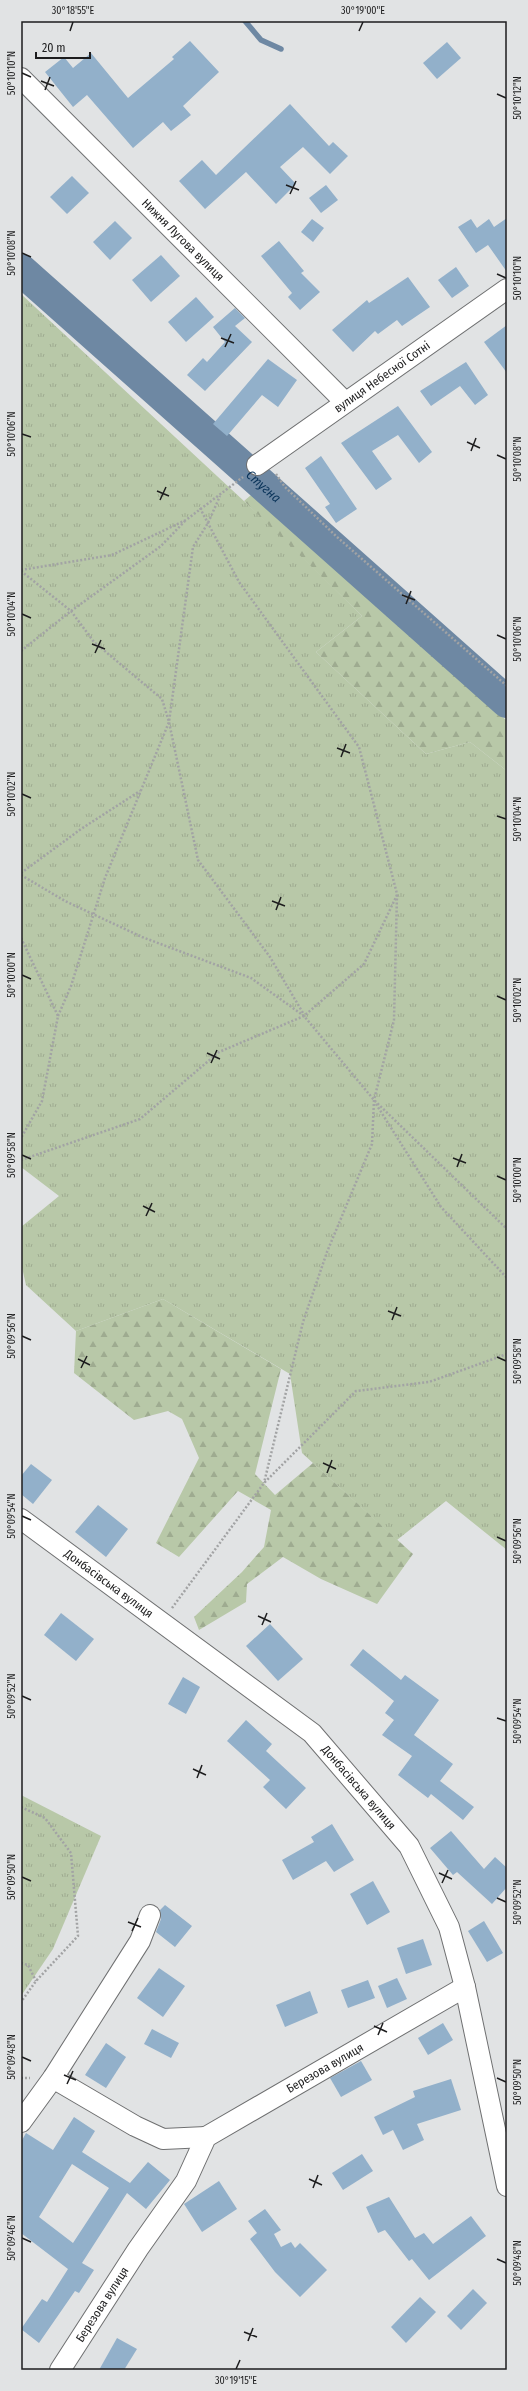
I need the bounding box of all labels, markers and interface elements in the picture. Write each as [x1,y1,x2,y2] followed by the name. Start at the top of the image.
[52,5,95,17] text: 30°18'55"E
[341,5,385,17] text: 30°19'00"E
[36,34,90,60] scale bar
[42,41,66,55] text: 20 m
[6,51,18,95] text: 50°10'10"N
[512,76,524,120] text: 50°10'12"N
[139,196,227,284] street label: Нижня Лугова вулиця
[6,230,18,276] text: 50°10'08"N
[512,256,524,300] text: 50°10'10"N
[331,338,433,416] street label: вулиця Небесної Сотні
[6,411,18,457] text: 50°10'06"N
[512,436,524,482] text: 50°10'08"N
[243,467,284,506] water label: Стугна
[6,592,18,636] text: 50°10'04"N
[512,616,524,662] text: 50°10'06"N
[6,772,18,816] text: 50°10'02"N
[512,797,524,841] text: 50°10'04"N
[6,952,18,998] text: 50°10'00"N
[512,978,524,1022] text: 50°10'02"N
[6,1132,18,1178] text: 50°09'58"N
[512,1157,524,1203] text: 50°10'00"N
[6,1313,18,1359] text: 50°09'56"N
[512,1338,524,1384] text: 50°09'58"N
[6,1493,18,1539] text: 50°09'54"N
[512,1518,524,1564] text: 50°09'56"N
[61,1546,156,1621] street label: Донбасівська вулиця
[6,1673,18,1719] text: 50°09'52"N
[512,1698,524,1744] text: 50°09'54"N
[318,1742,399,1832] street label: Донбасівська вулиця
[6,1854,18,1900] text: 50°09'50"N
[512,1879,524,1925] text: 50°09'52"N
[6,2034,18,2080] text: 50°09'48"N
[284,2040,366,2096] street label: Березова вулиця
[512,2059,524,2105] text: 50°09'50"N
[6,2215,18,2261] text: 50°09'46"N
[512,2240,524,2286] text: 50°09'48"N
[73,2264,132,2345] street label: Березова вулиця
[215,2375,257,2387] text: 30°19'15"E

